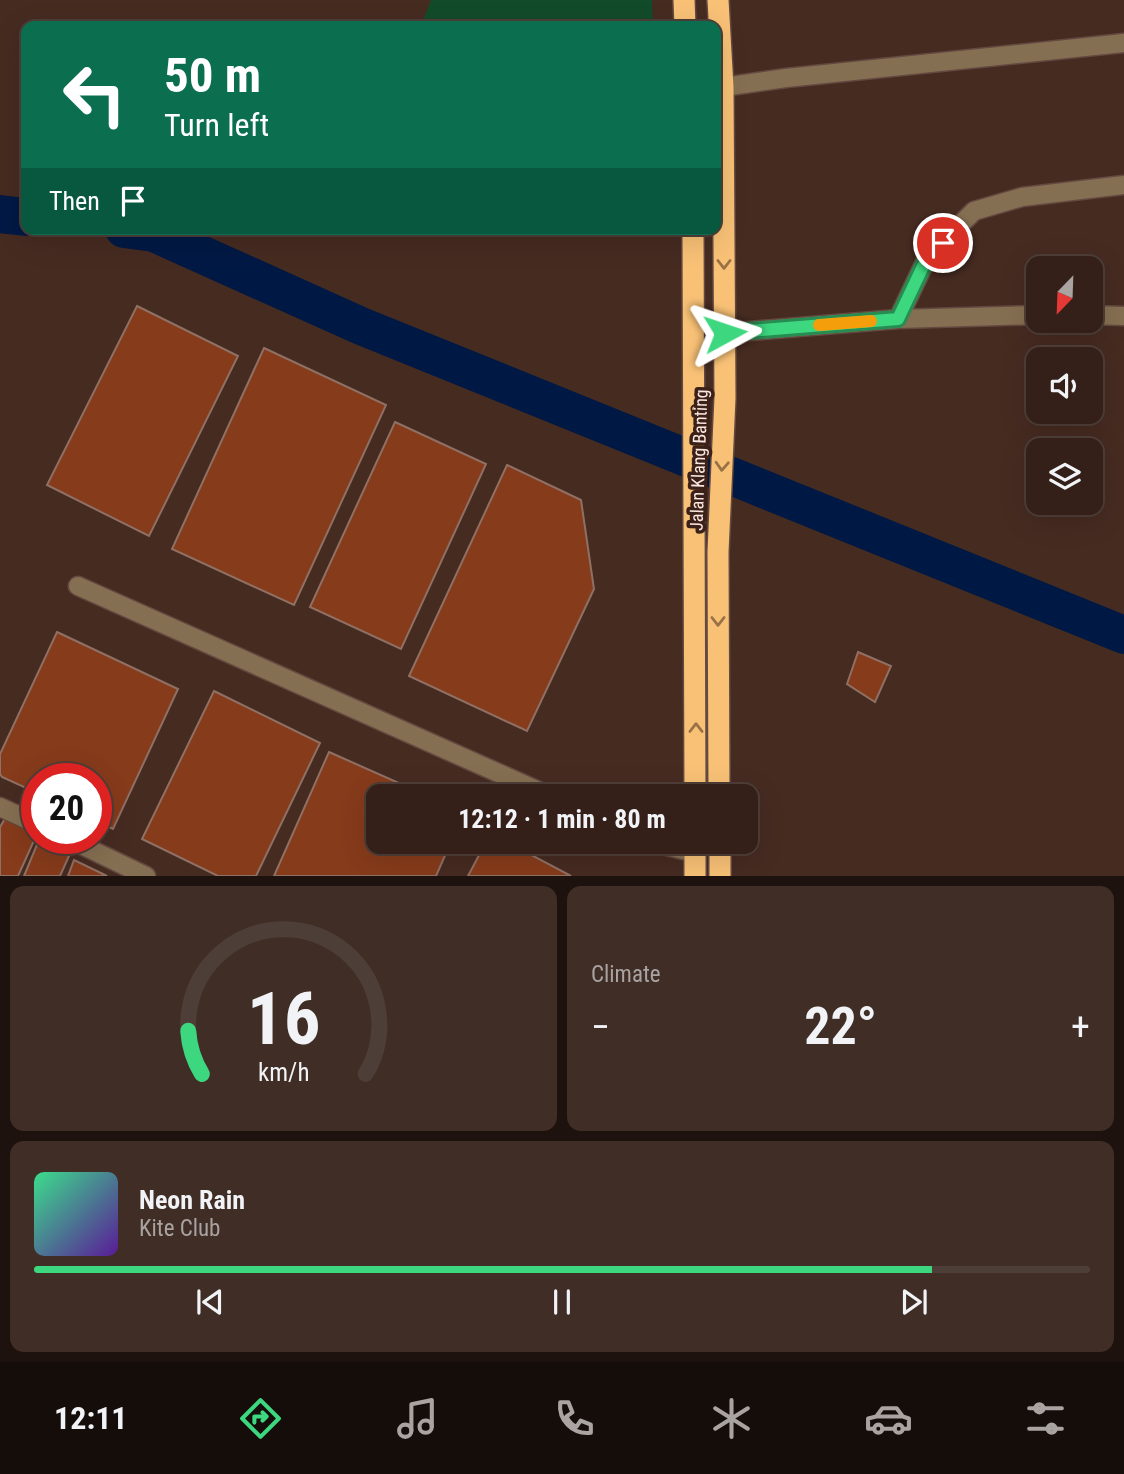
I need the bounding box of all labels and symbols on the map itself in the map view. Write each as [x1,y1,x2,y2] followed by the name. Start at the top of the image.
[913,213,973,273] pin
[1026,256,1102,332] north arrow
[716,259,732,270] one-way arrow
[688,296,762,370] position arrow
[686,389,711,531] street label: Jalan Klang Banting
[714,461,729,472] one-way arrow
[710,616,726,626] one-way arrow
[688,722,704,733] one-way arrow
[21,763,112,854] speed limit sign: 20

